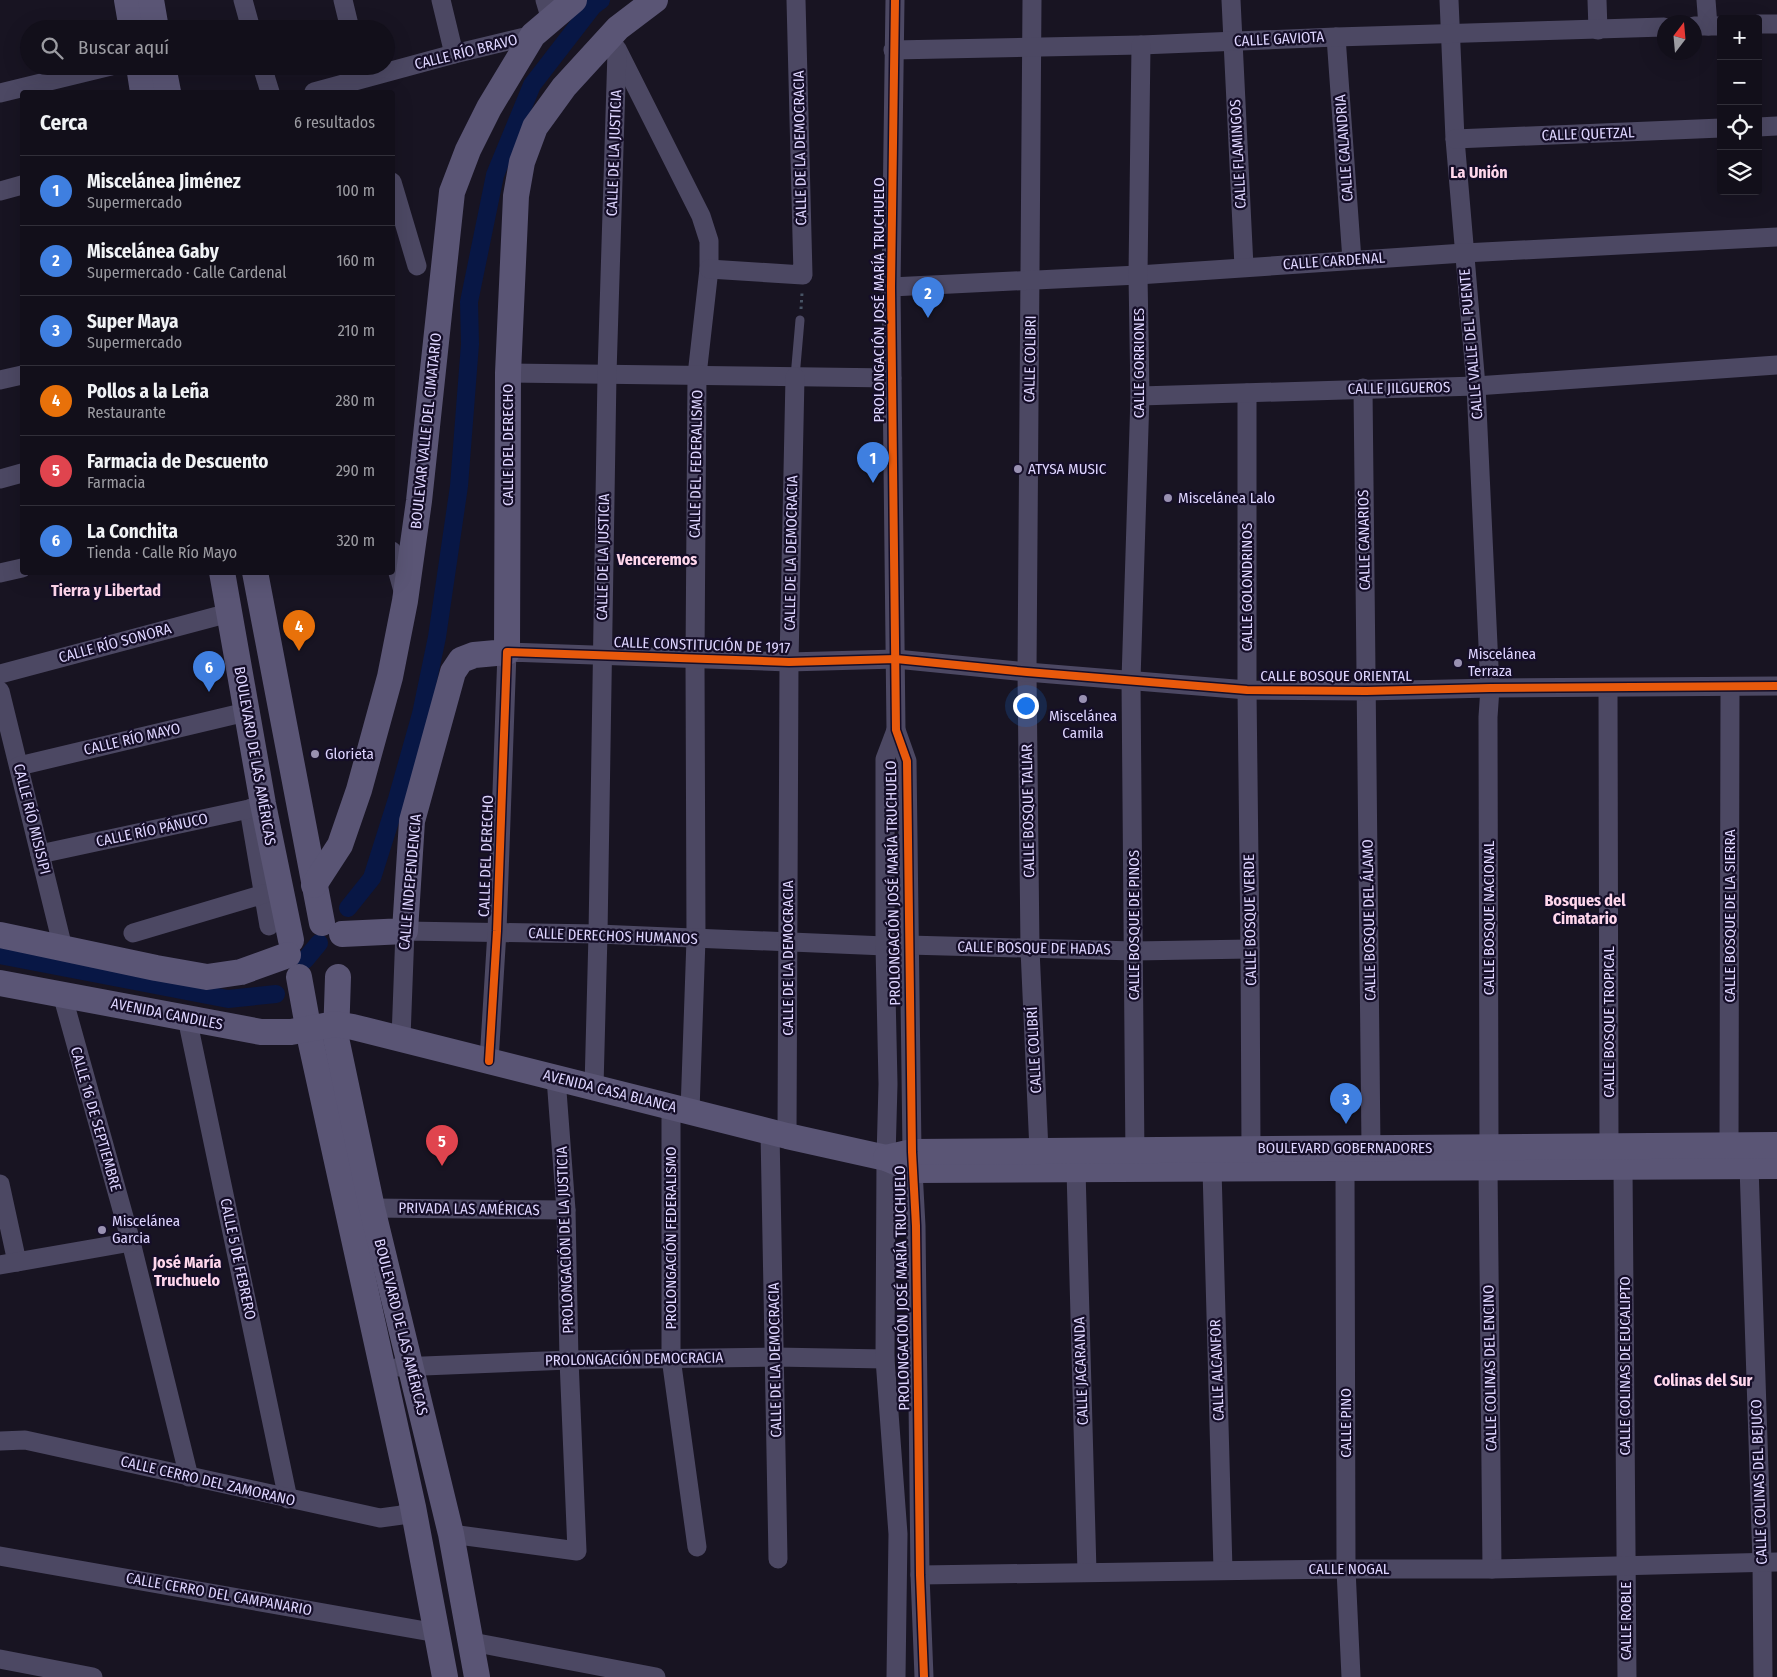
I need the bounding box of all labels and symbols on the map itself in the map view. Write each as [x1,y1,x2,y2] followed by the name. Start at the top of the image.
[1657,15,1702,60] north arrow
[1233,28,1325,50] street label: CALLE GAVIOTA
[413,31,519,73] street label: CALLE RÍO BRAVO
[790,70,810,226] street label: CALLE DE LA DEMOCRACIA
[603,89,625,217] street label: CALLE DE LA JUSTICIA
[1331,94,1357,202] street label: CALLE CALANDRIA
[1226,99,1250,209] street label: CALLE FLAMINGOS
[1541,123,1635,145] street label: CALLE QUETZAL
[1450,163,1508,182] district label: La Unión
[870,177,888,423] street label: PROLONGACIÓN JOSÉ MARÍA TRUCHUELO
[1282,248,1386,274] street label: CALLE CARDENAL
[1455,268,1487,420] street label: CALLE VALLE DEL PUENTE
[912,277,944,318] pin: 2
[1130,308,1148,418] street label: CALLE GORRIONES
[1020,315,1040,403] street label: CALLE COLIBRI
[407,332,445,530] street label: BOULEVAR VALLE DEL CIMATARIO
[1347,378,1451,398] street label: CALLE JILGUEROS
[499,384,517,506] street label: CALLE DEL DERECHO
[686,390,706,538] street label: CALLE DEL FEDERALISMO
[857,442,889,483] pin: 1
[1028,460,1107,478] place label: ATYSA MUSIC
[1012,463,1024,475] marker: ATYSA MUSIC
[781,475,801,631] street label: CALLE DE LA DEMOCRACIA
[1178,489,1275,507] place label: Miscelánea Lalo
[1354,489,1374,591] street label: CALLE CANARIOS
[1162,492,1174,504] marker: Miscelánea Lalo
[593,493,613,621] street label: CALLE DE LA JUSTICIA
[1238,523,1256,651] street label: CALLE GOLONDRINOS
[616,550,697,569] district label: Venceremos
[51,581,161,600] district label: Tierra y Libertad
[283,610,315,651] pin: 4
[57,619,173,667] street label: CALLE RÍO SONORA
[613,633,791,657] street label: CALLE CONSTITUCIÓN DE 1917
[1468,645,1536,680] place label: Miscelánea Terraza
[193,651,225,692] pin: 6
[1452,657,1464,669] marker: Miscelánea Terraza
[230,665,280,847] street label: BOULEVARD DE LAS AMÉRICAS
[1260,667,1412,685] street label: CALLE BOSQUE ORIENTAL
[1013,693,1039,719] your location
[1077,693,1089,705] marker: Miscelánea Camila
[1049,707,1117,742] place label: Miscelánea Camila
[82,719,182,759] street label: CALLE RÍO MAYO
[1018,744,1038,878] street label: CALLE BOSQUE TALIAR
[325,745,374,763] place label: Glorieta
[309,748,321,760] marker: Glorieta
[882,760,904,1006] street label: PROLONGACIÓN JOSÉ MARÍA TRUCHUELO
[10,762,54,876] street label: CALLE RÍO MISISIPI
[475,795,497,917] street label: CALLE DEL DERECHO
[94,809,210,851] street label: CALLE RÍO PÁNUCO
[395,813,425,951] street label: CALLE INDEPENDENCIA
[1721,829,1739,1003] street label: CALLE BOSQUE DE LA SIERRA
[1359,839,1379,1001] street label: CALLE BOSQUE DEL ÁLAMO
[1480,840,1498,995] street label: CALLE BOSQUE NACIONAL
[1125,850,1143,1000] street label: CALLE BOSQUE DE PINOS
[1240,854,1260,986] street label: CALLE BOSQUE VERDE
[779,880,797,1036] street label: CALLE DE LA DEMOCRACIA
[1544,891,1626,928] district label: Bosques del Cimatario
[528,924,698,948] street label: CALLE DERECHOS HUMANOS
[957,938,1111,958] street label: CALLE BOSQUE DE HADAS
[1600,946,1618,1098] street label: CALLE BOSQUE TROPICAL
[110,994,224,1034] street label: AVENIDA CANDILES
[1023,1006,1045,1094] street label: CALLE COLIBRÍ
[67,1045,125,1193] street label: CALLE 16 DE SEPTIEMBRE
[541,1066,679,1116] street label: AVENIDA CASA BLANCA
[1330,1083,1362,1124] pin: 3
[426,1125,458,1166] pin: 5
[1258,1139,1432,1157] street label: BOULEVARD GOBERNADORES
[553,1146,577,1334] street label: PROLONGACIÓN DE LA JUSTICIA
[662,1147,680,1329] street label: PROLONGACIÓN FEDERALISMO
[891,1165,913,1411] street label: PROLONGACIÓN JOSÉ MARÍA TRUCHUELO
[216,1197,260,1321] street label: CALLE 5 DE FEBRERO
[398,1199,540,1219] street label: PRIVADA LAS AMÉRICAS
[112,1212,180,1247] place label: Miscelánea Garcia
[96,1224,108,1236] marker: Miscelánea Garcia
[370,1237,432,1417] street label: BOULEVARD DE LAS AMÉRICAS
[151,1253,222,1290] district label: José María Truchuelo
[1616,1276,1634,1456] street label: CALLE COLINAS DE EUCALIPTO
[765,1282,785,1438] street label: CALLE DE LA DEMOCRACIA
[1480,1284,1500,1452] street label: CALLE COLINAS DEL ENCINO
[1070,1316,1092,1425] street label: CALLE JACARANDA
[1206,1319,1228,1421] street label: CALLE ALCANFOR
[545,1348,723,1370] street label: PROLONGACIÓN DEMOCRACIA
[1654,1371,1752,1390] district label: Colinas del Sur
[1337,1388,1355,1458] street label: CALLE PINO
[1747,1399,1771,1565] street label: CALLE COLINAS DEL BEJUCO
[119,1452,297,1510] street label: CALLE CERRO DEL ZAMORANO
[1308,1560,1390,1578] street label: CALLE NOGAL
[125,1569,313,1619] street label: CALLE CERRO DEL CAMPANARIO
[1617,1582,1635,1660] street label: CALLE ROBLE

